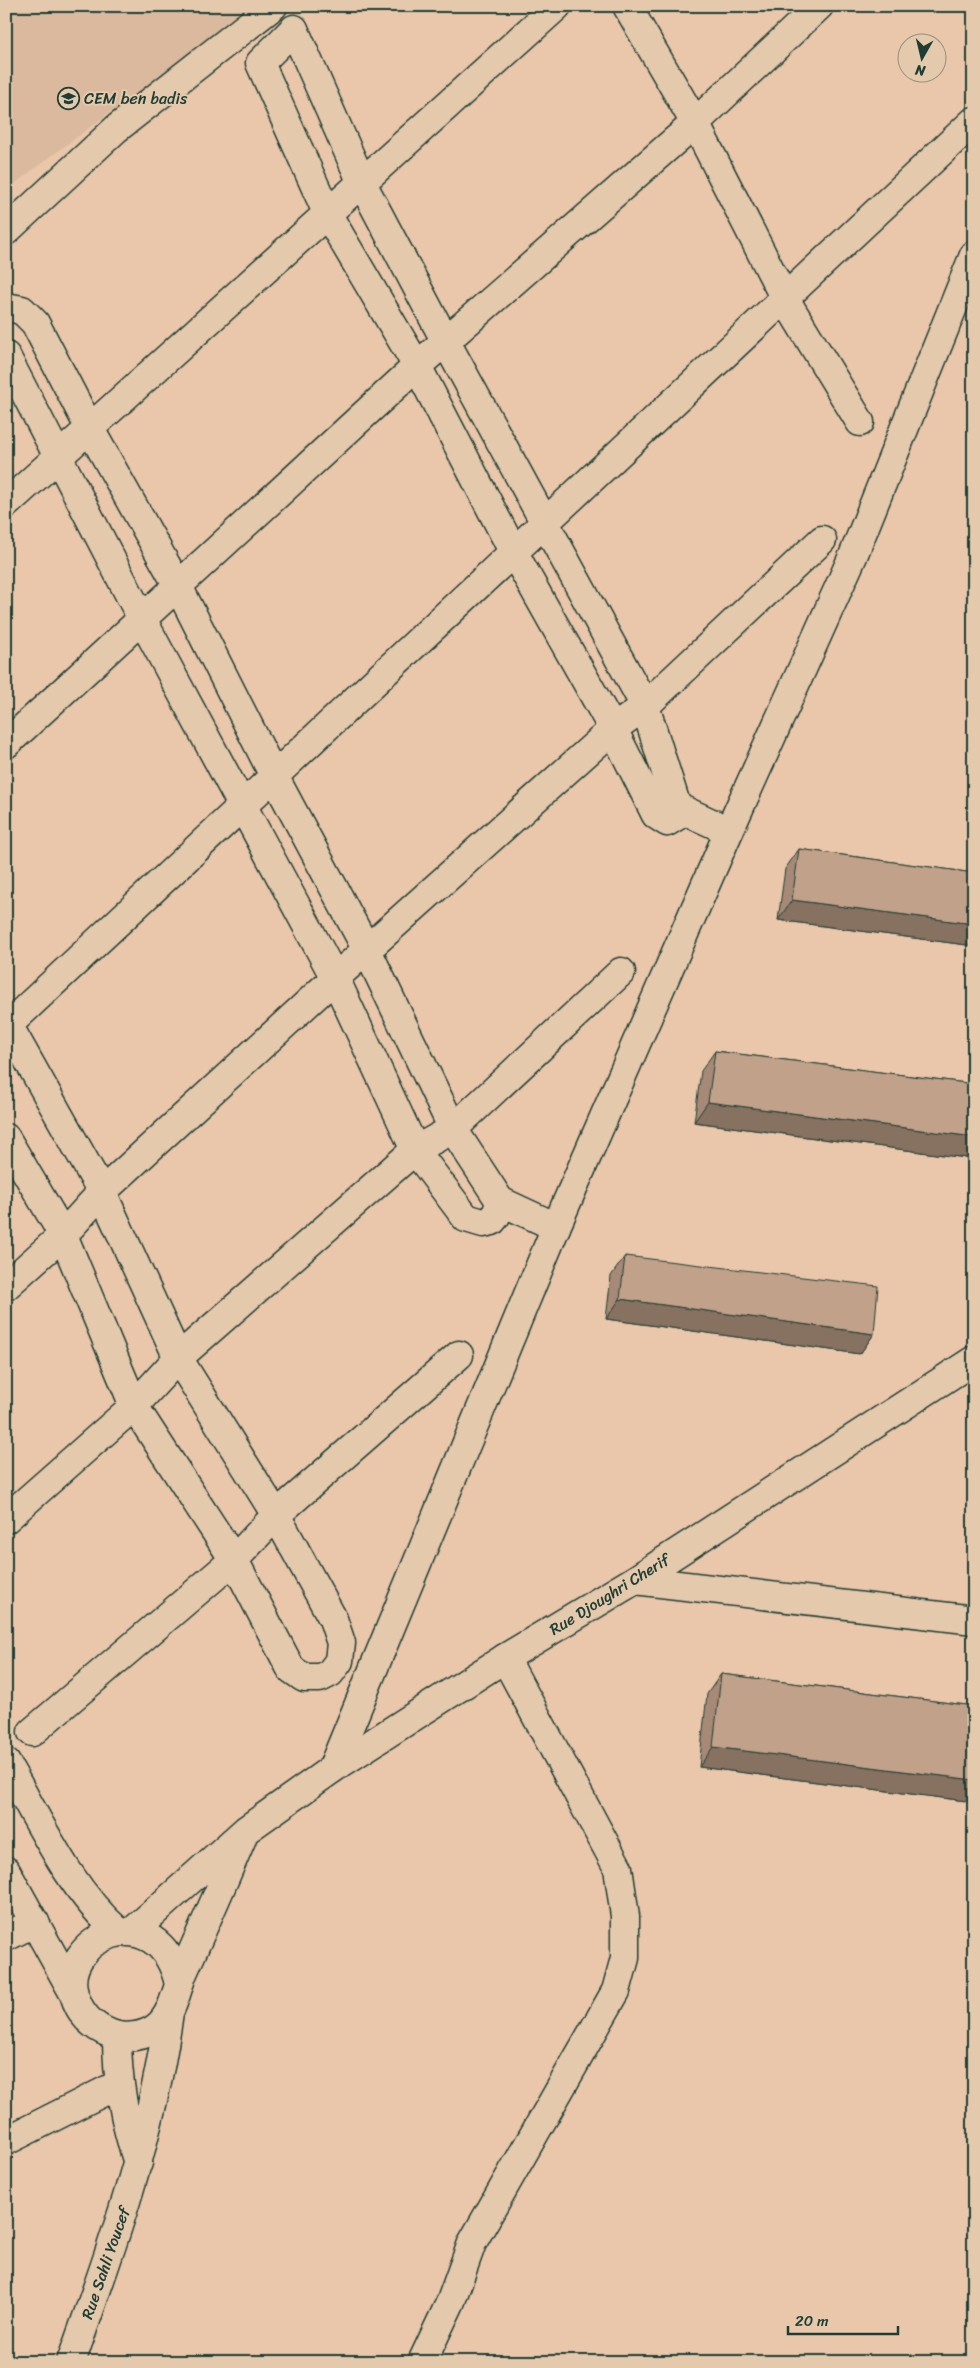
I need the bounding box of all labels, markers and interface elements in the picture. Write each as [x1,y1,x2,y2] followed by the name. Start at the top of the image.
[898,32,948,82] north arrow
[913,57,928,84] text: N
[84,84,188,113] place label: CEM ben badis
[56,86,80,110] school or university icon: CEM ben badis
[543,1545,677,1643] street label: Rue Djoughri Cherif
[73,2201,139,2323] street label: Rue Sahli Youcef
[788,2303,898,2335] scale bar
[795,2308,829,2334] text: 20 m

